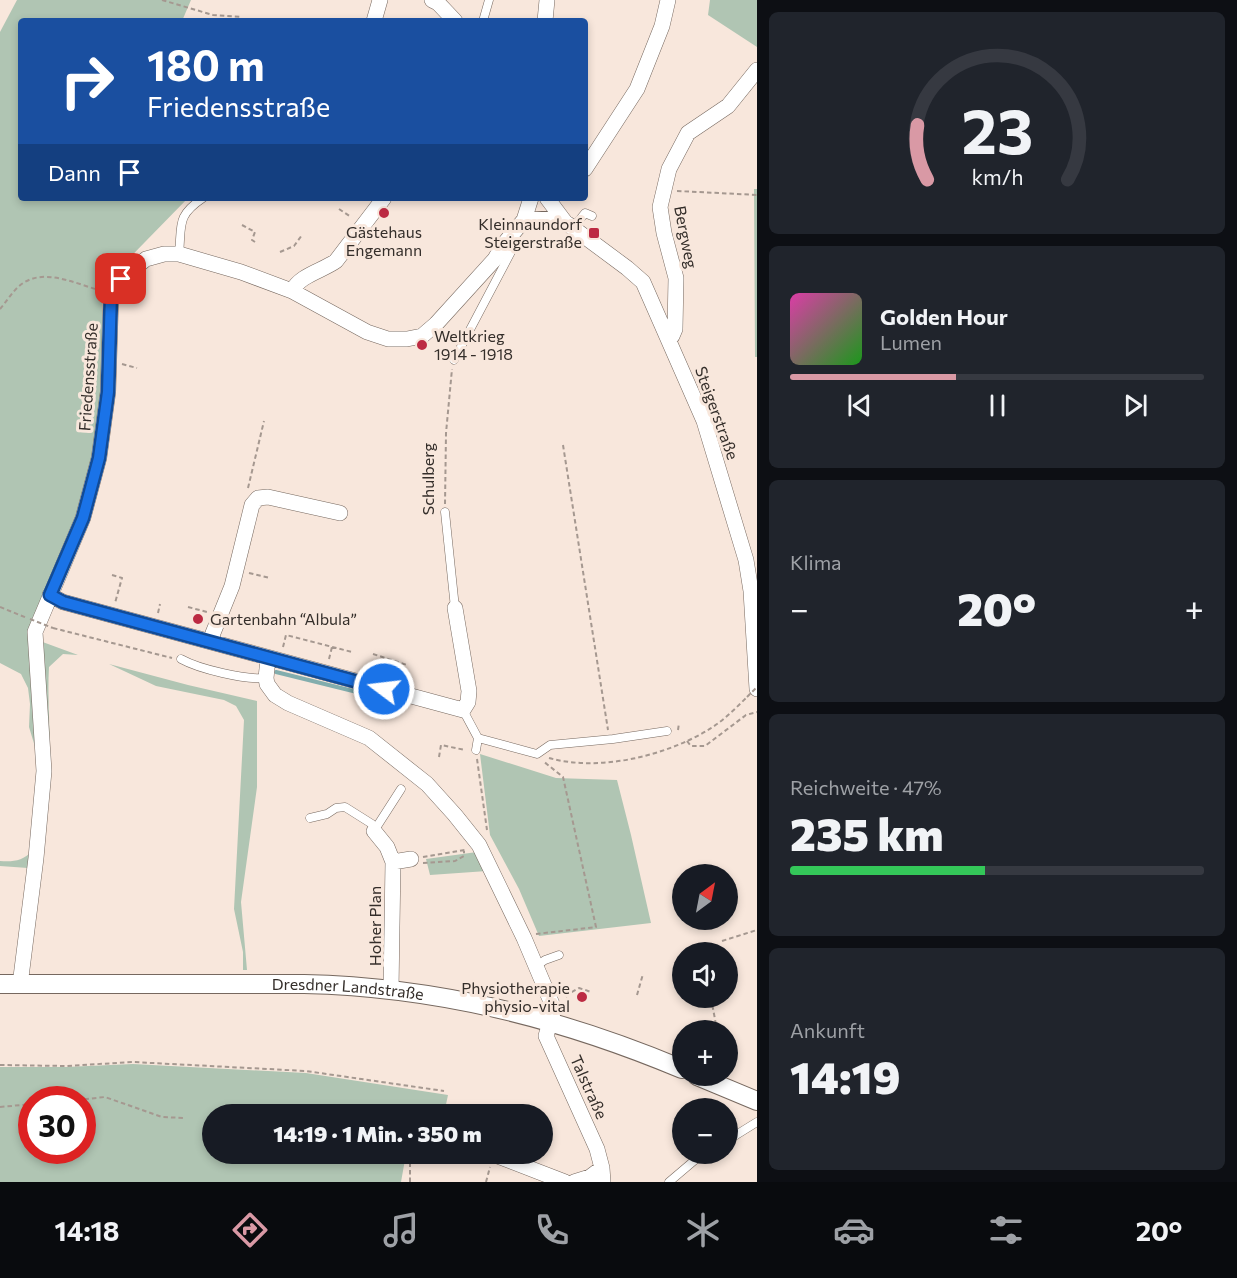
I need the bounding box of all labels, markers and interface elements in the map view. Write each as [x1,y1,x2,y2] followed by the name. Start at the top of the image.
[147,38,265,90] text: 180 m
[48,42,126,120] icon: right
[147,90,330,123] text: Friedensstraße
[961,91,1033,167] text: 23
[113,156,146,189] icon: arrive
[48,159,101,186] text: Dann
[971,163,1023,189] text: km/h
[671,204,702,270] street label: Bergweg
[377,206,391,220] marker: Gästehaus Engemann
[478,214,583,251] place label: Kleinnaundorf Steigerstraße
[346,222,422,259] place label: Gästehaus Engemann
[587,226,601,240] marker: Kleinnaundorf Steigerstraße
[95,253,146,304] pin
[104,262,137,295] icon: arrive
[880,303,1008,330] text: Golden Hour
[74,322,101,432] street label: Friedensstraße
[434,326,513,363] place label: Weltkrieg 1914 - 1918
[880,330,942,354] text: Lumen
[415,338,429,352] marker: Weltkrieg 1914 - 1918
[692,364,743,462] street label: Steigerstraße
[843,389,876,422] icon: previous
[981,389,1014,422] icon: pause
[1119,389,1152,422] icon: next
[418,442,437,515] street label: Schulberg
[790,550,842,574] text: Klima
[957,580,1036,635] text: 20°
[790,587,809,628] text: −
[1185,587,1204,628] text: +
[210,609,357,628] place label: Gartenbahn “Albula”
[191,612,205,626] marker: Gartenbahn “Albula”
[352,657,416,721] position arrow
[790,775,942,799] text: Reichweite · 47%
[790,805,943,860] text: 235 km
[672,864,738,930] north arrow
[672,864,738,1164] map controls
[365,886,384,966] street label: Hoher Plan
[672,942,738,1008] button: sound
[272,974,425,1003] street label: Dresdner Landstraße
[461,978,570,1015] place label: Physiotherapie physio-vital
[575,990,589,1004] marker: Physiotherapie physio-vital
[790,1018,865,1042] text: Ankunft
[672,1020,738,1086] button: +
[790,1048,901,1103] text: 14:19
[567,1052,612,1122] street label: Talstraße
[18,1086,96,1164] speed limit sign: 30
[672,1098,738,1164] button: −
[273,1120,482,1147] text: 14:19 · 1 Min. · 350 m
[229,1209,271,1251] icon: directions
[380,1209,422,1251] icon: music
[531,1209,573,1251] icon: phone
[682,1209,724,1251] icon: climate
[833,1209,875,1251] icon: car
[985,1209,1027,1251] icon: filters
[55,1214,119,1247] text: 14:18
[1136,1214,1182,1247] text: 20°

